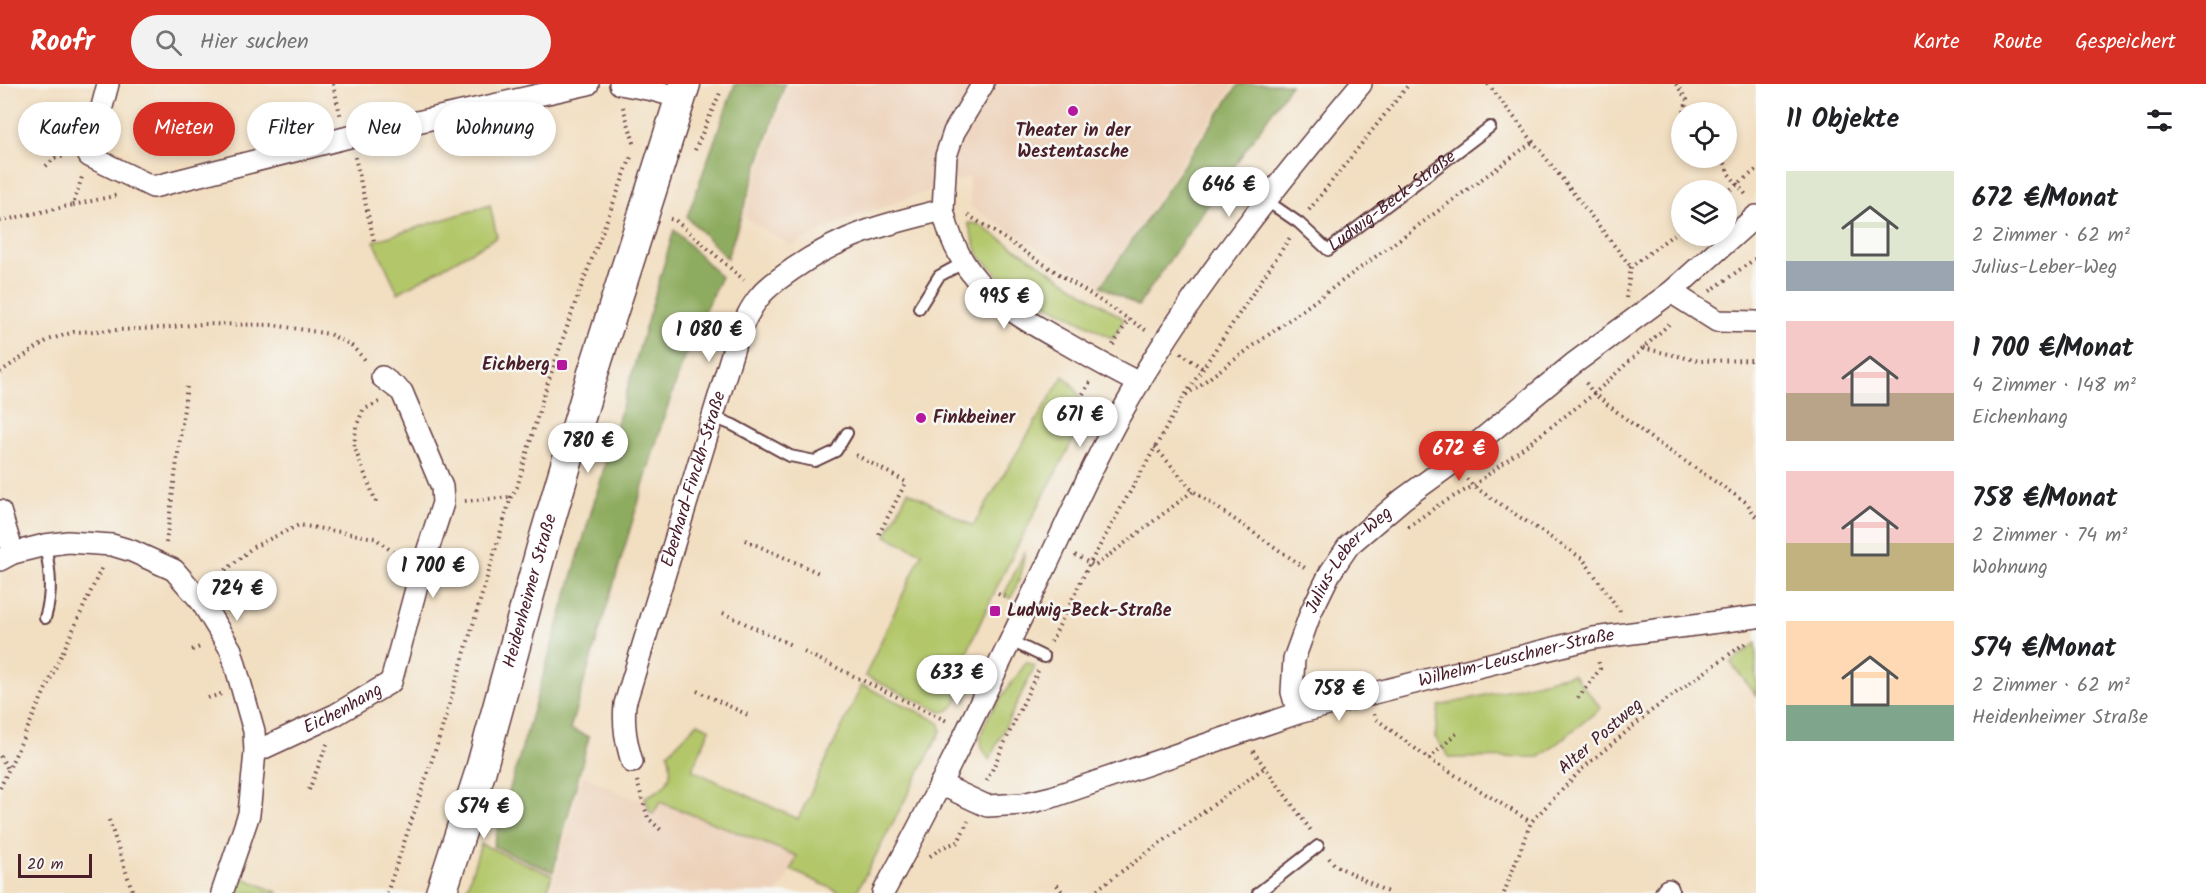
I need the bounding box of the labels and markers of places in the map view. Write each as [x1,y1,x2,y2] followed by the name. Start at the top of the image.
[1066,104,1080,118] marker: Theater in der Westentasche
[1016,117,1132,167] place label: Theater in der Westentasche
[1187,167,1271,218] pin: 646 €
[962,279,1046,330] pin: 995 €
[654,312,764,363] pin: 1 080 €
[482,351,550,380] place label: Eichberg
[555,358,569,372] marker: Eichberg
[1038,397,1122,448] pin: 671 €
[933,404,1017,433] place label: Finkbeiner
[914,411,928,425] marker: Finkbeiner
[546,423,630,474] pin: 780 €
[1417,431,1501,482] pin: 672 €
[378,548,488,599] pin: 1 700 €
[195,571,279,622] pin: 724 €
[1007,597,1172,626] place label: Ludwig-Beck-Straße
[988,604,1002,618] marker: Ludwig-Beck-Straße
[915,655,999,706] pin: 633 €
[1297,671,1381,722] pin: 758 €
[442,789,526,840] pin: 574 €

